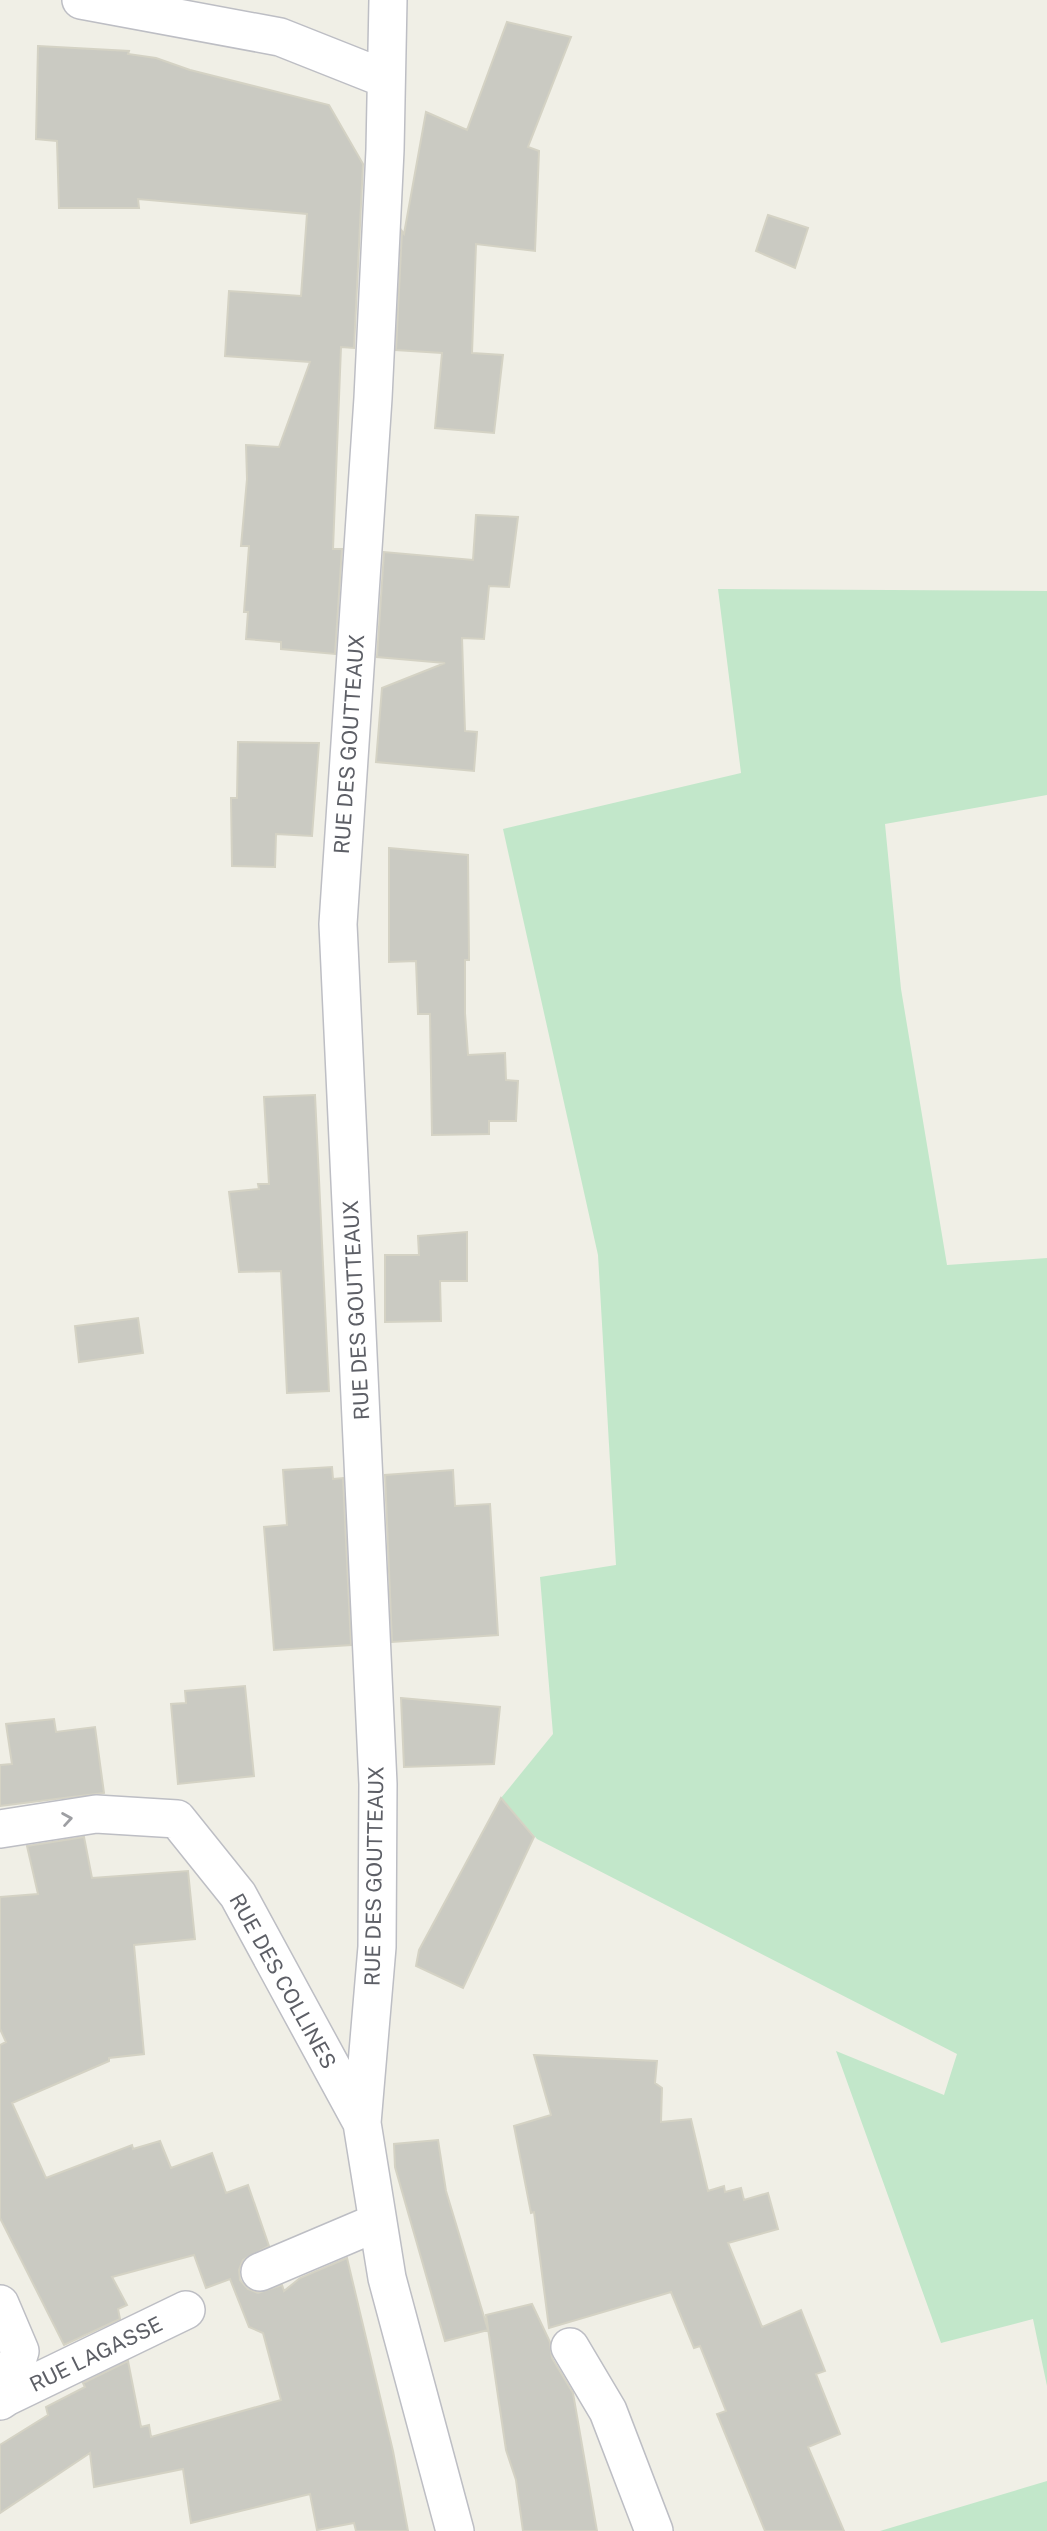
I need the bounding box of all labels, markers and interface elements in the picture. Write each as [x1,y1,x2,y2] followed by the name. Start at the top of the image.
[329,633,369,855] street label: RUE DES GOUTTEAUX
[338,1199,374,1421] street label: RUE DES GOUTTEAUX
[360,1766,388,1986] street label: RUE DES GOUTTEAUX
[62,1812,73,1827] one-way arrow
[224,1889,342,2073] street label: RUE DES COLLINES
[26,2311,166,2397] street label: RUE LAGASSE

